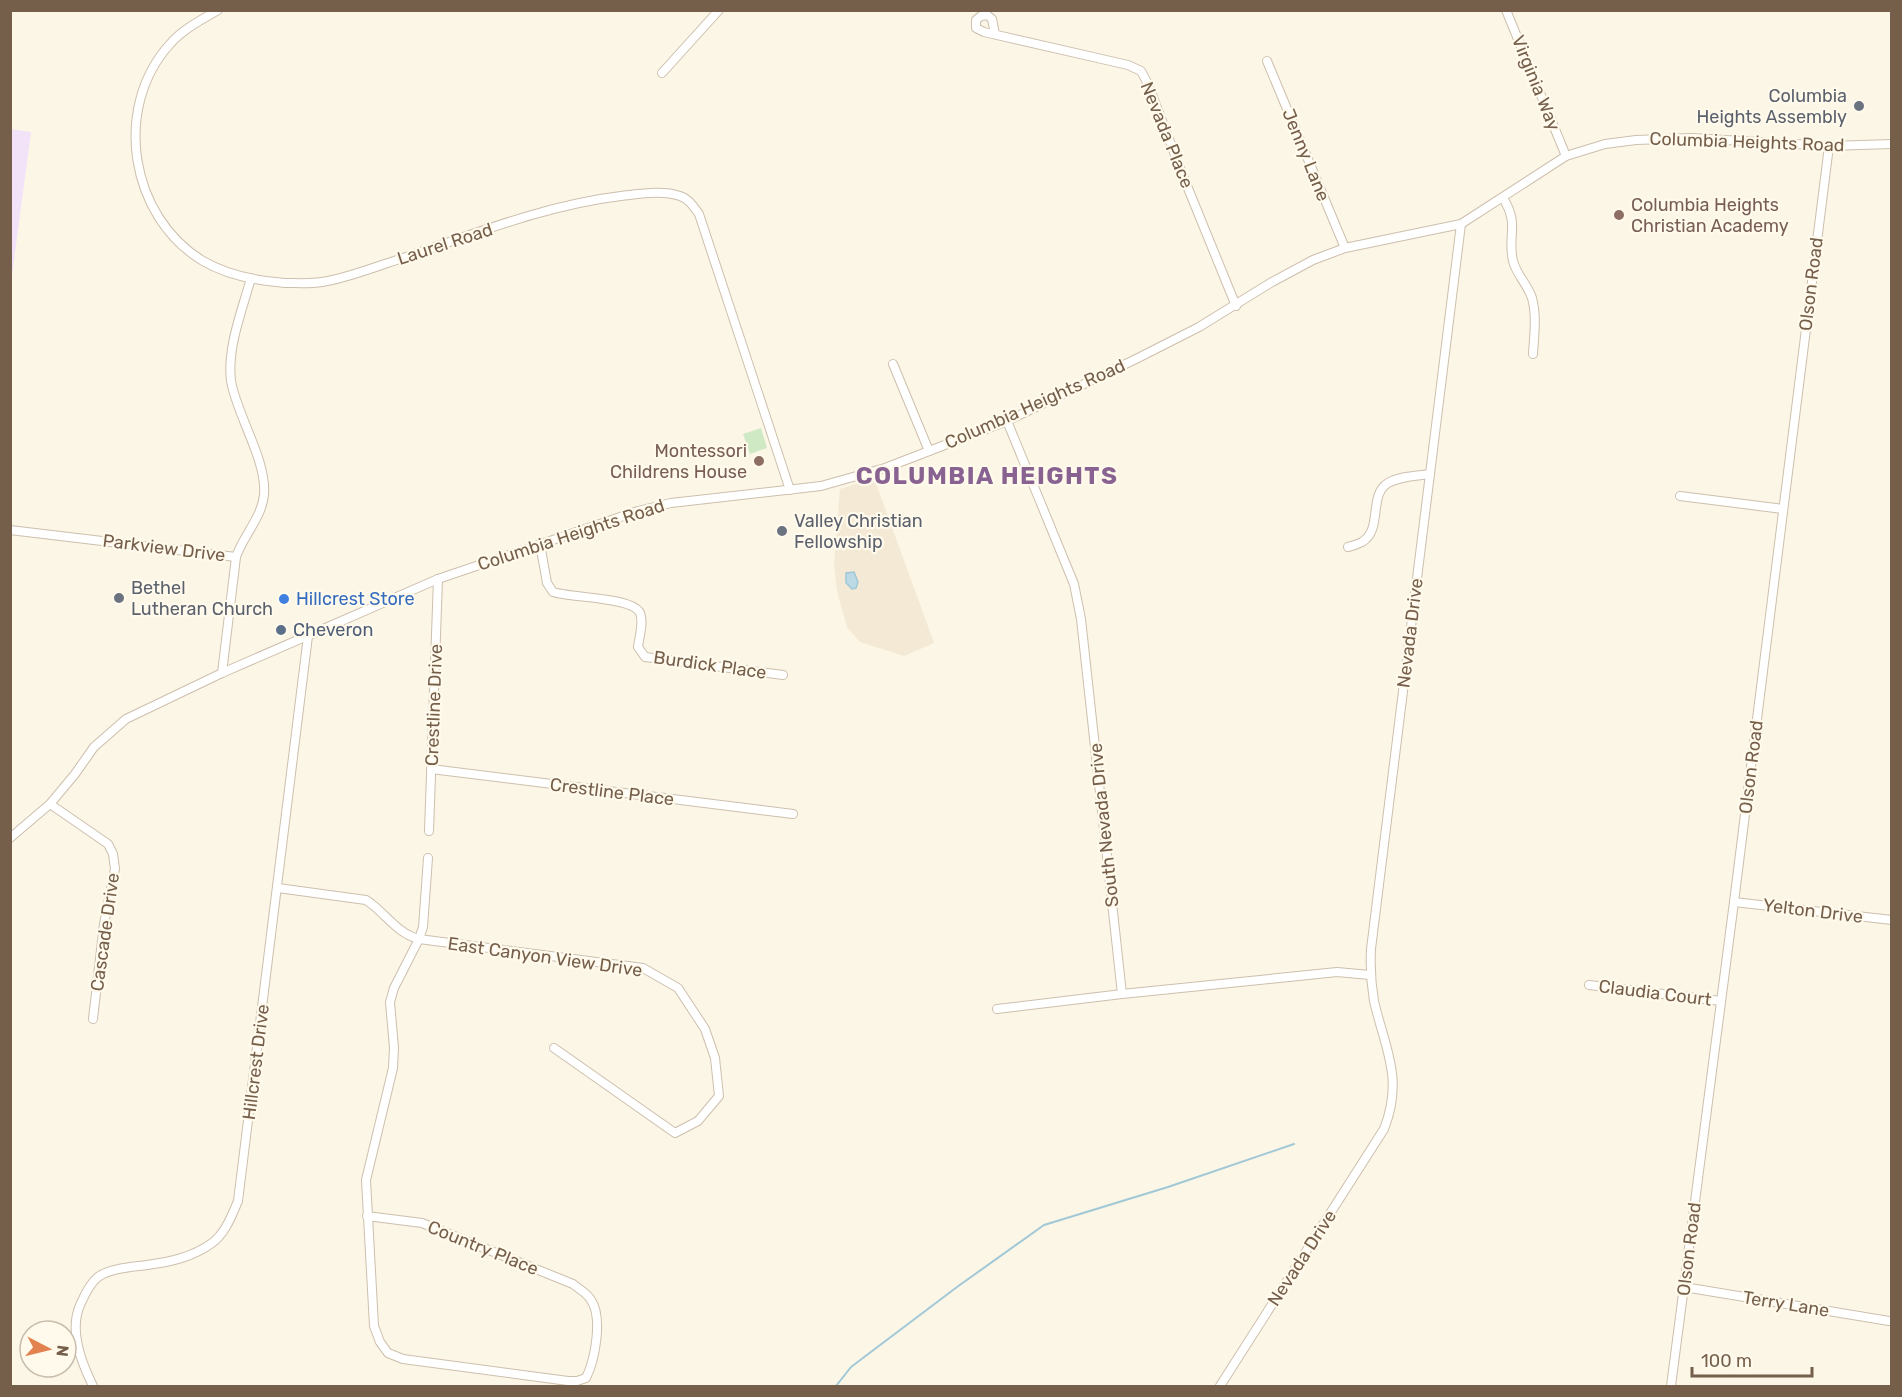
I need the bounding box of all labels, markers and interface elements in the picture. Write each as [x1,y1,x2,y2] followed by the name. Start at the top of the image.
[1507,32,1565,134] street label: Virginia Way
[1136,79,1198,191] street label: Nevada Place
[1696,85,1847,128] place label: Columbia Heights Assembly
[1852,99,1866,113] marker: Columbia Heights Assembly
[1277,105,1335,205] street label: Jenny Lane
[1649,128,1845,156] street label: Columbia Heights Road
[1631,194,1789,237] place label: Columbia Heights Christian Academy
[1612,208,1626,222] marker: Columbia Heights Christian Academy
[394,218,496,270] street label: Laurel Road
[1794,236,1828,332] street label: Olson Road
[941,354,1129,454] street label: Columbia Heights Road
[610,440,747,483] place label: Montessori Childrens House
[752,454,766,468] marker: Montessori Childrens House
[856,462,1118,490] district label: COLUMBIA HEIGHTS
[475,494,667,576] street label: Columbia Heights Road
[794,510,923,553] place label: Valley Christian Fellowship
[775,524,789,538] marker: Valley Christian Fellowship
[101,530,227,566] street label: Parkview Drive
[131,577,273,620] place label: Bethel Lutheran Church
[1392,577,1428,689] street label: Nevada Drive
[296,588,415,610] place label: Hillcrest Store
[112,591,126,605] marker: Bethel Lutheran Church
[277,592,291,606] marker: Hillcrest Store
[293,619,373,641] place label: Cheveron
[274,623,288,637] marker: Cheveron
[421,643,447,767] street label: Crestline Drive
[652,646,768,684] street label: Burdick Place
[1734,719,1768,815] street label: Olson Road
[1084,742,1124,908] street label: South Nevada Drive
[549,773,675,811] street label: Crestline Place
[86,871,124,993] street label: Cascade Drive
[1762,894,1864,928] street label: Yelton Drive
[446,932,644,982] street label: East Canyon View Drive
[1597,975,1713,1011] street label: Claudia Court
[238,1003,274,1121] street label: Hillcrest Drive
[1672,1201,1706,1297] street label: Olson Road
[1263,1206,1341,1310] street label: Nevada Drive
[424,1216,542,1280] street label: Country Place
[1741,1286,1831,1322] street label: Terry Lane
[18,1319,78,1379] north arrow
[1692,1340,1812,1378] scale bar
[52,1344,73,1358] text: N
[1701,1350,1752,1372] text: 100 m

